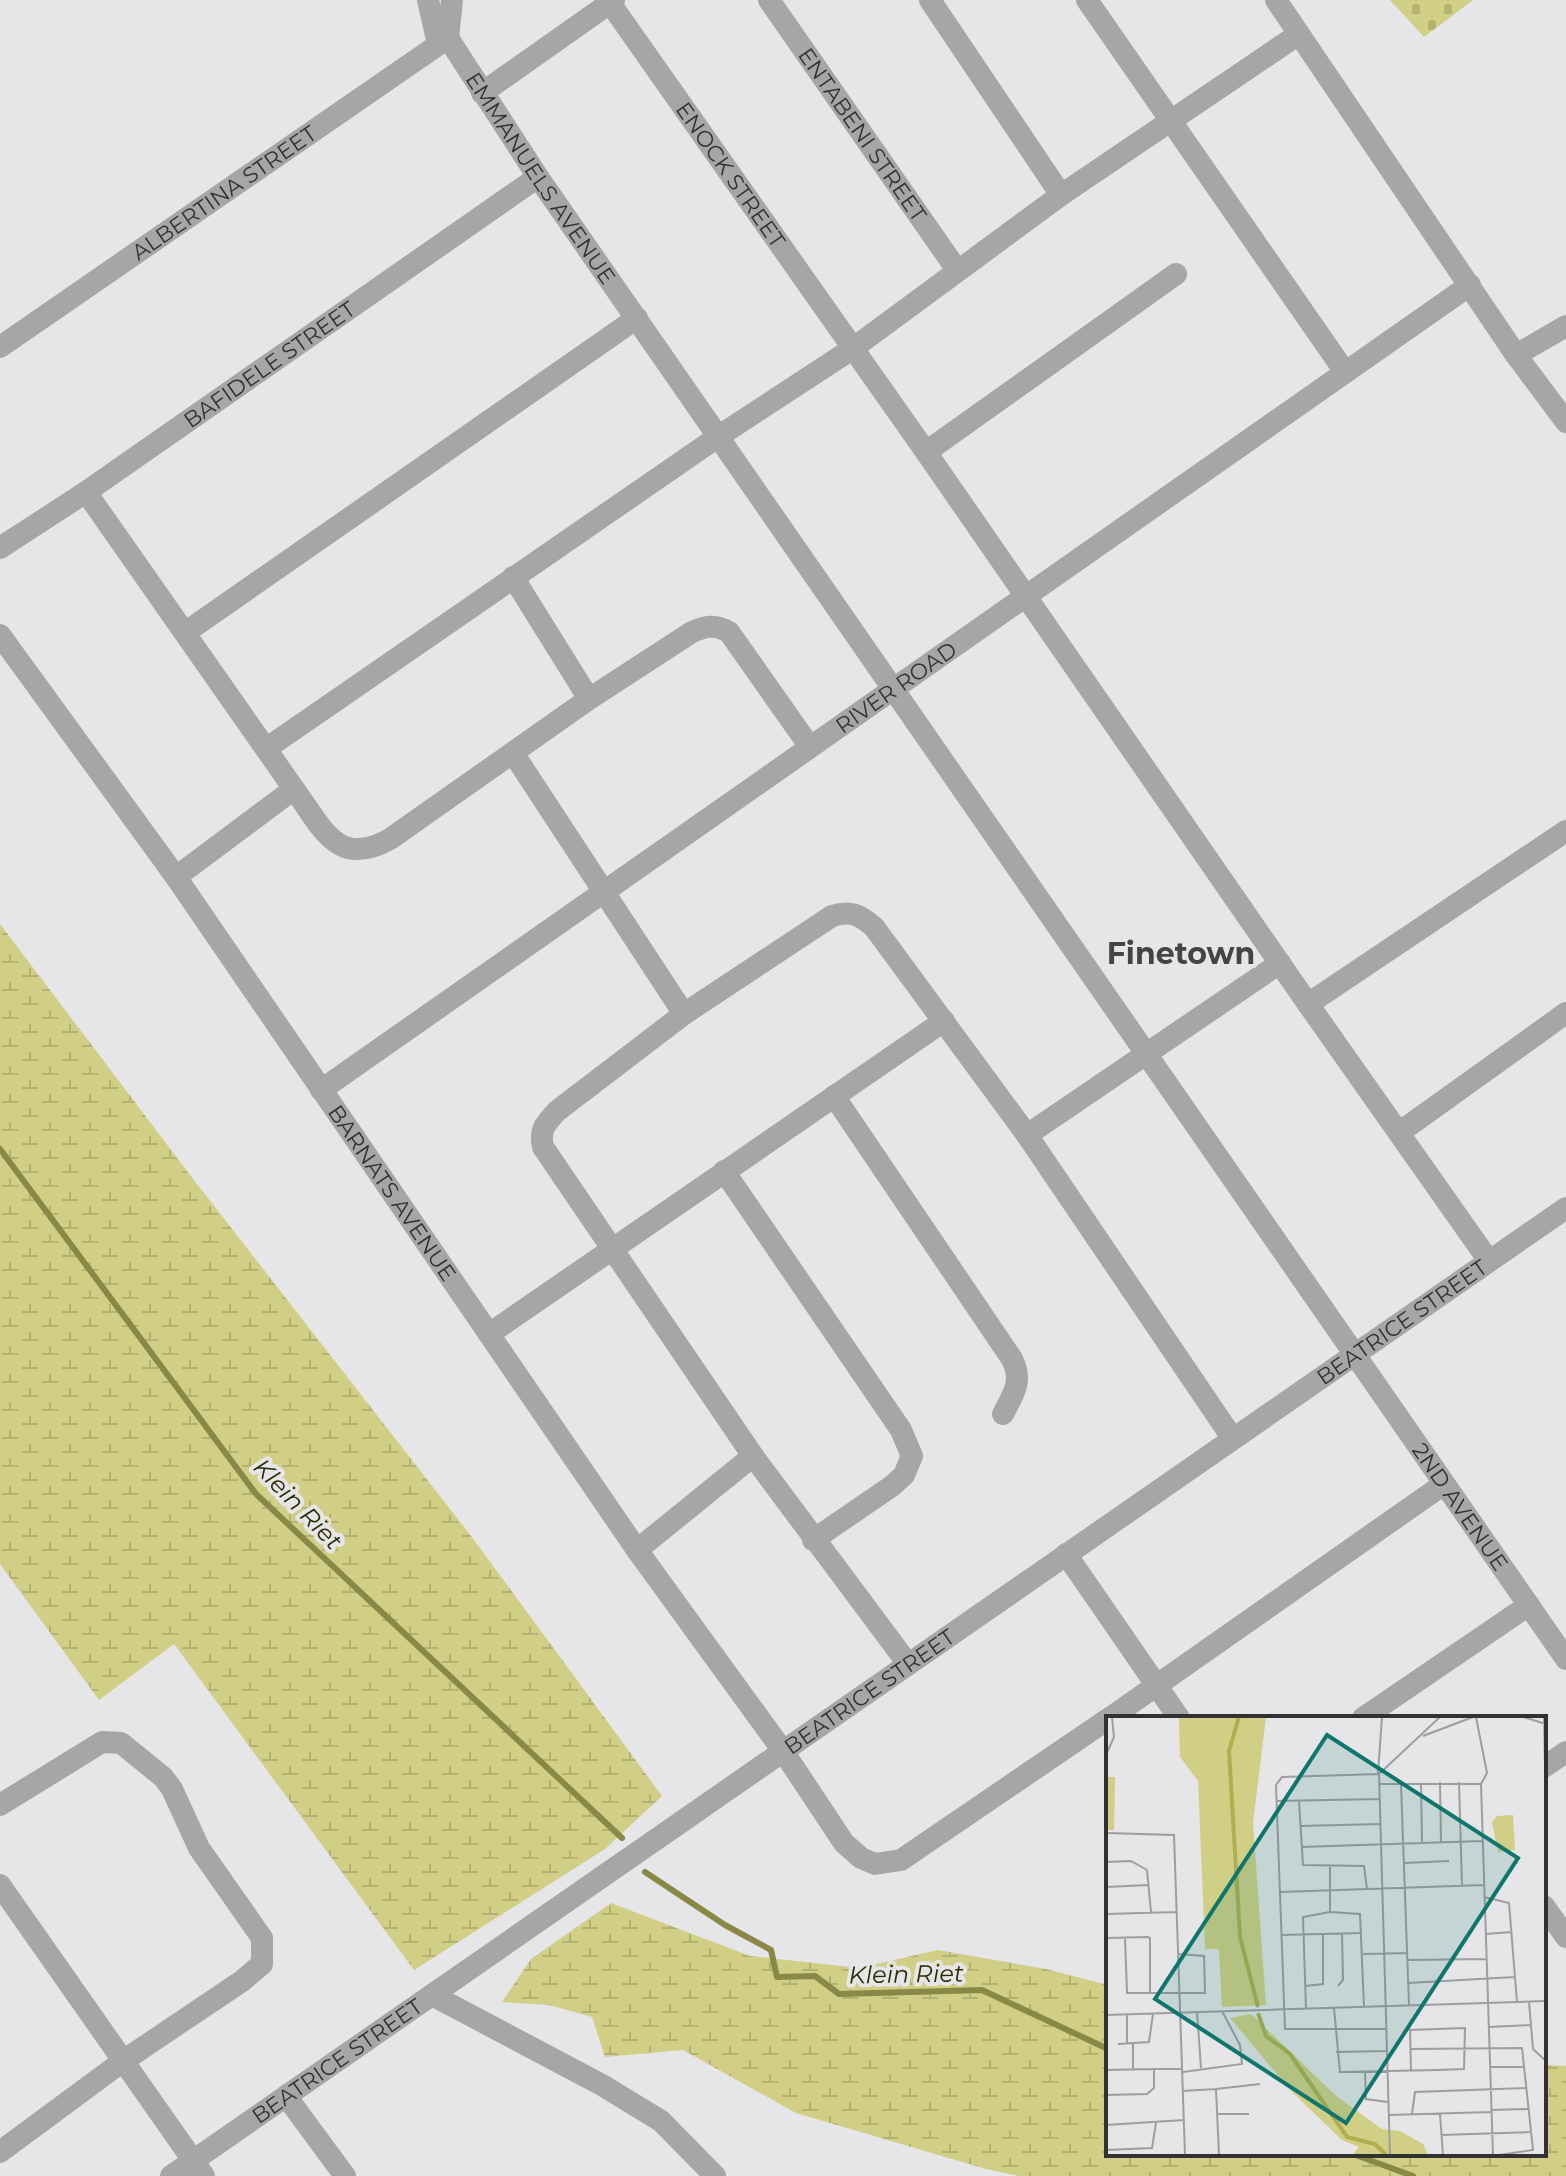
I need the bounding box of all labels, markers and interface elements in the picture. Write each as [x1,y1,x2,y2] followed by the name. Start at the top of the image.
[793,42,933,227] street label: ENTABENI STREET
[460,67,622,289] street label: EMMANUELS AVENUE
[670,97,792,253] street label: ENOCK STREET
[126,119,322,266] street label: ALBERTINA STREET
[178,295,361,433] street label: BAFIDELE STREET
[830,635,962,739] street label: RIVER ROAD
[1107,935,1255,972] district label: Finetown
[323,1100,462,1286] street label: BARNATS AVENUE
[1311,1253,1493,1391] street label: BEATRICE STREET
[1407,1438,1514,1576] street label: 2ND AVENUE
[248,1453,349,1556] water label: Klein Riet
[779,1623,960,1760] street label: BEATRICE STREET
[1106,1716,1546,2156] inset map
[848,1958,964,1990] water label: Klein Riet
[246,1992,428,2129] street label: BEATRICE STREET

